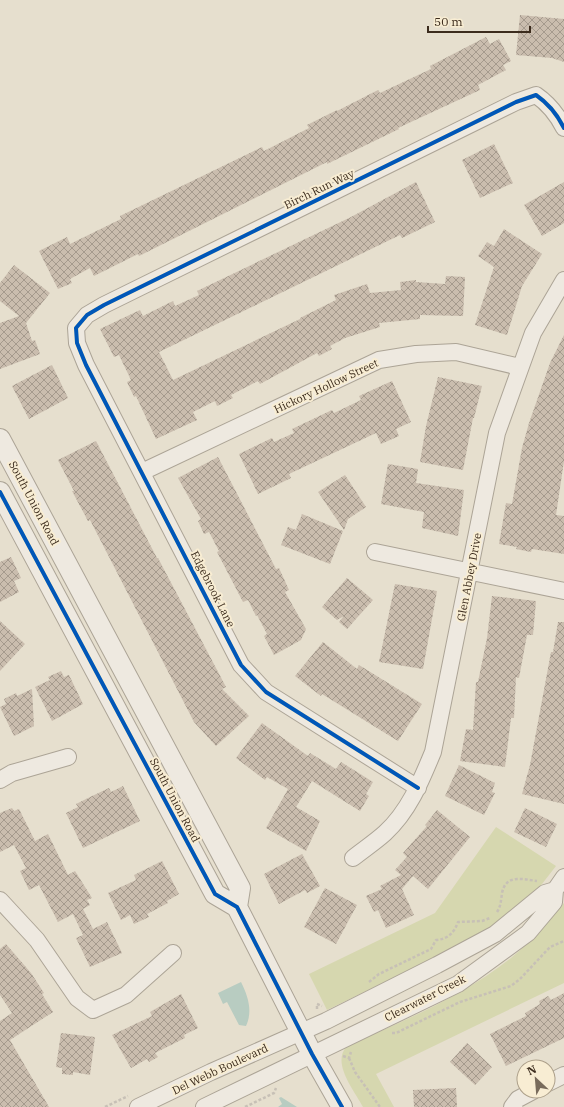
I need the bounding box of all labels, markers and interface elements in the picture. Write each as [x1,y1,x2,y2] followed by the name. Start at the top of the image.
[428,8,530,34] scale bar
[434,14,463,29] text: 50 m
[282,166,356,212] street label: Birch Run Way
[272,356,380,416] street label: Hickory Hollow Street
[6,458,62,548] street label: South Union Road
[454,532,484,622] street label: Glen Abbey Drive
[188,548,238,630] street label: Edgebrook Lane
[147,755,203,845] street label: South Union Road
[382,971,468,1025] street label: Clearwater Creek
[170,1041,270,1097] street label: Del Webb Boulevard
[516,1059,556,1099] north arrow
[525,1062,539,1078] text: N

